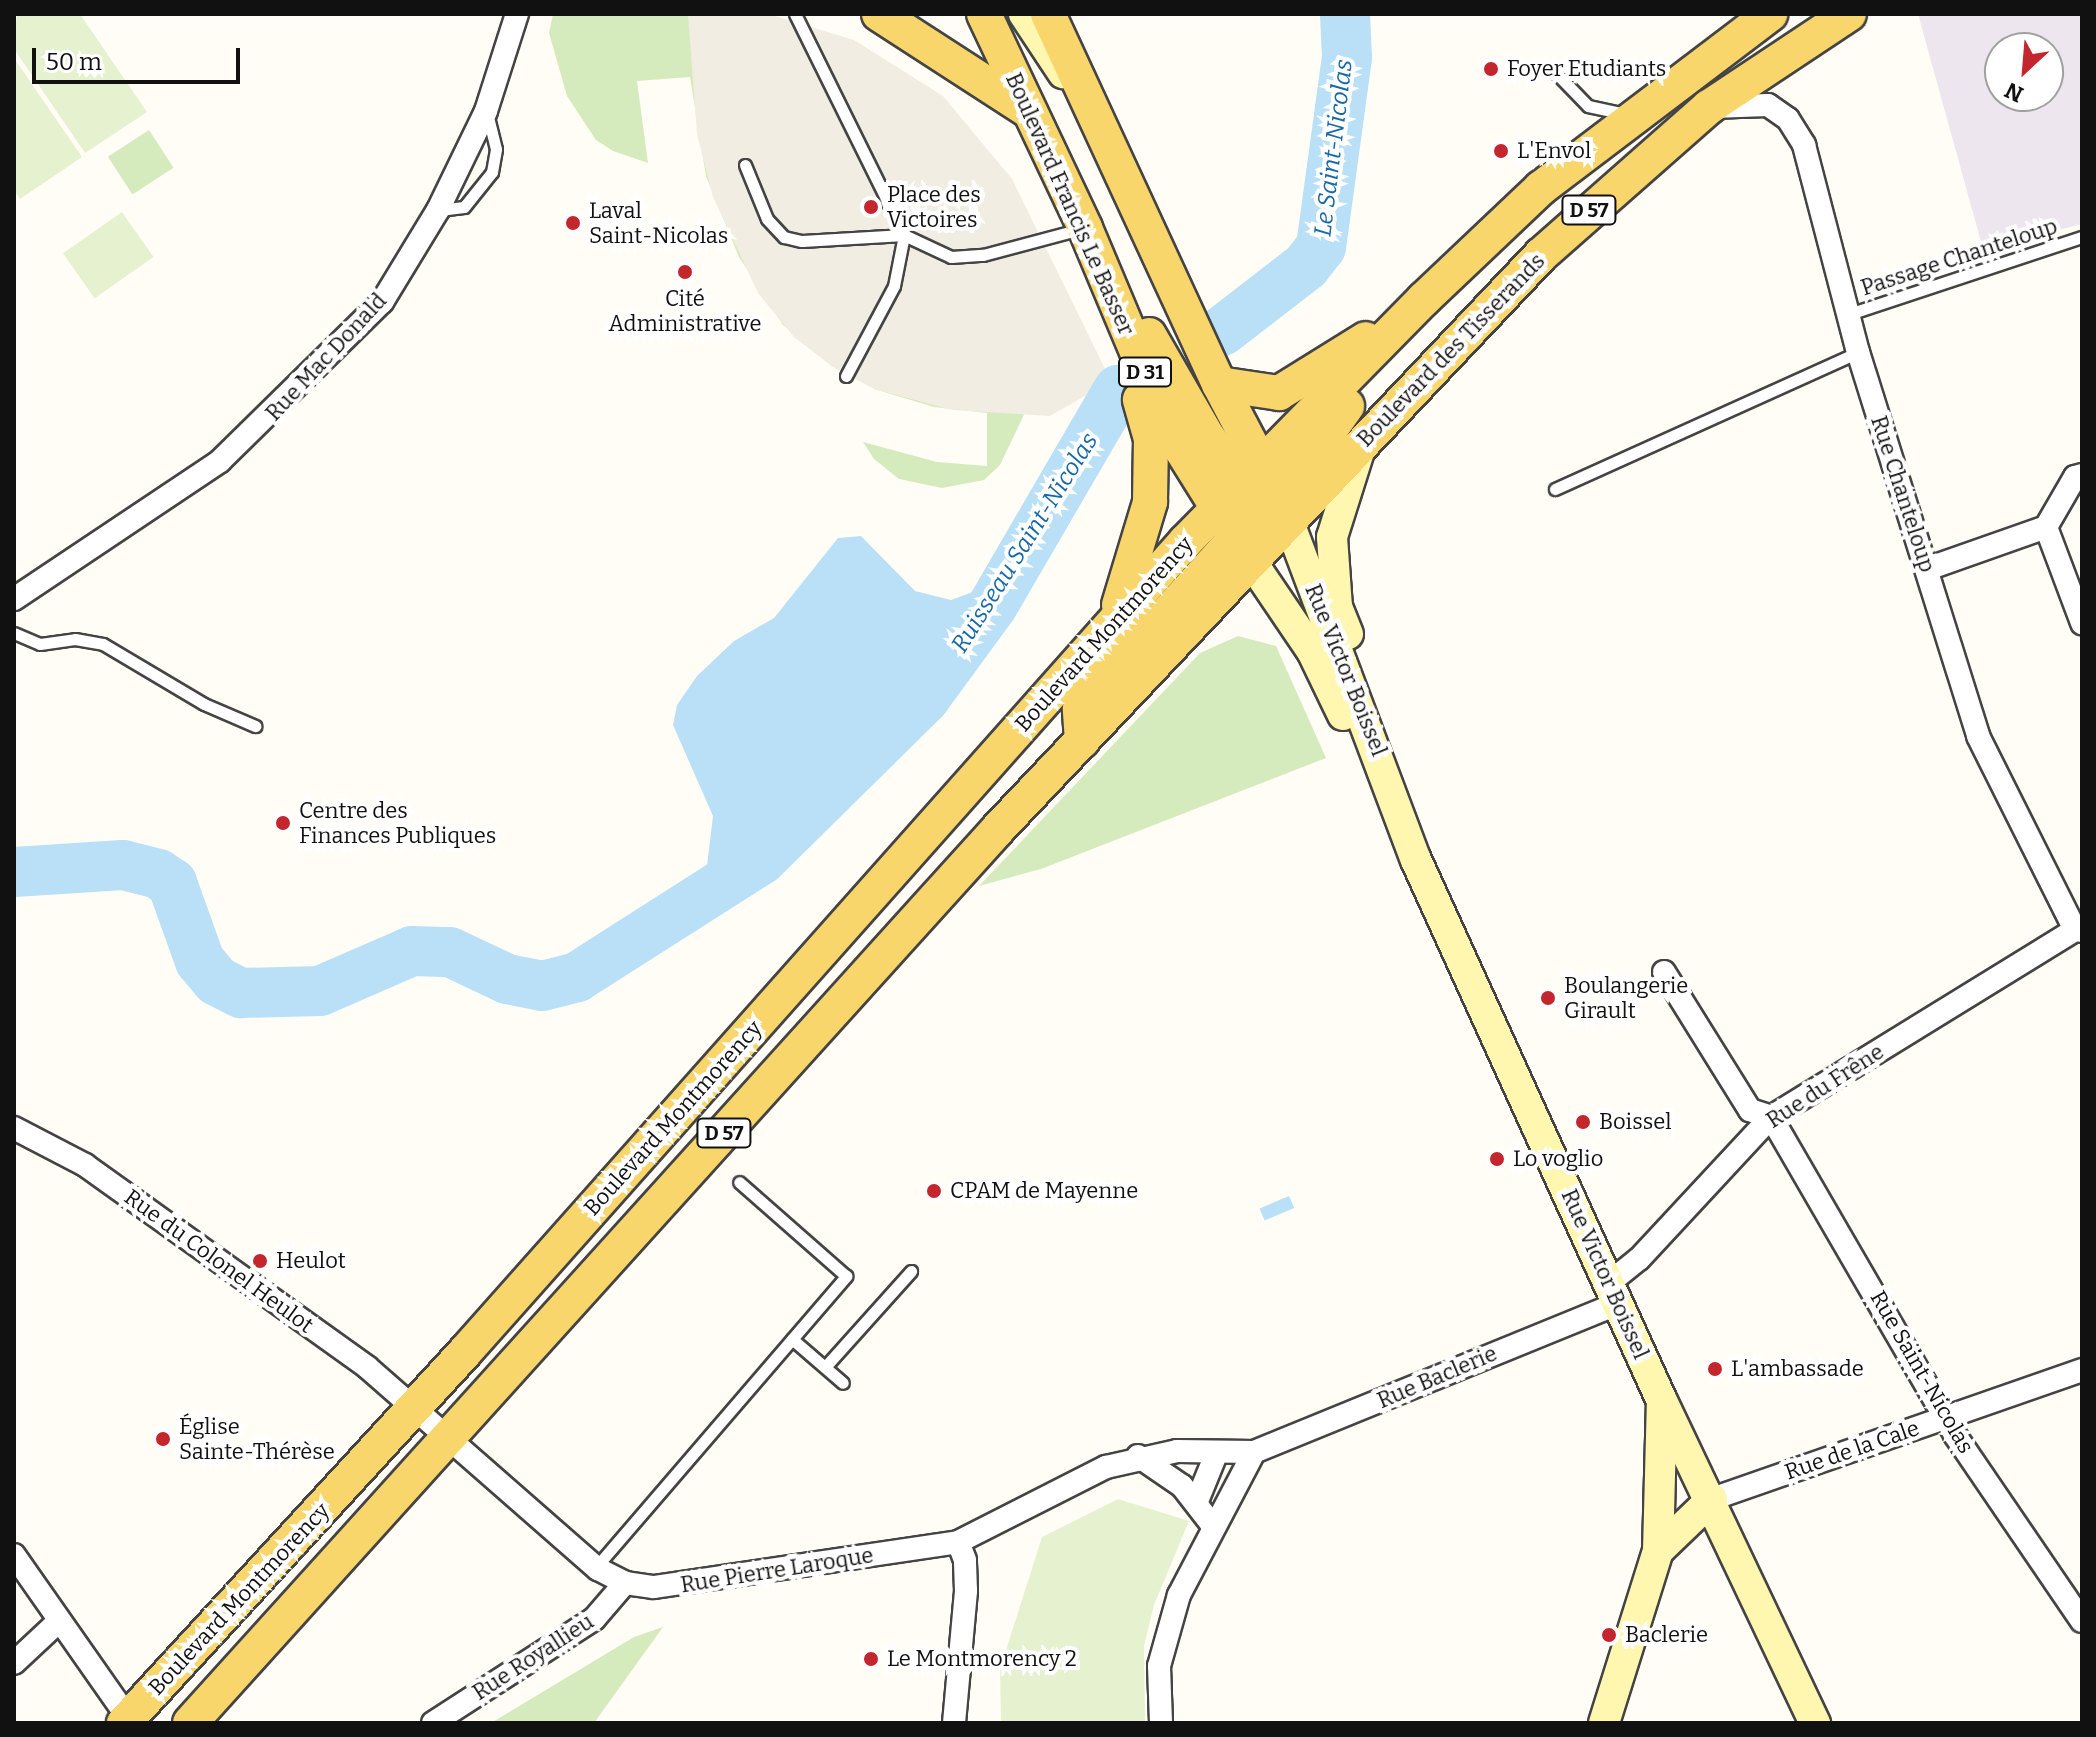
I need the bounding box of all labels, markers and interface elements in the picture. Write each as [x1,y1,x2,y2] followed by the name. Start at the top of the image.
[36,32,244,82] scale bar
[1984,32,2064,112] north arrow
[46,48,102,76] text: 50 m
[1507,56,1666,82] place label: Foyer Etudiants
[1309,58,1359,238] water label: Le Saint-Nicolas
[1482,60,1500,78] marker: Foyer Etudiants
[1000,69,1140,339] street label: Boulevard Francis Le Basser
[2001,76,2028,108] text: N
[1517,138,1591,164] place label: L'Envol
[1492,142,1510,160] marker: L'Envol
[887,181,981,232] place label: Place des Victoires
[1561,194,1617,226] road number: D 57
[589,197,728,248] place label: Laval Saint-Nicolas
[862,198,880,216] marker: Place des Victoires
[1858,213,2060,301] street label: Passage Chanteloup
[564,214,582,232] marker: Laval Saint-Nicolas
[1352,248,1550,452] street label: Boulevard des Tisserands
[676,263,694,281] marker: Cité Administrative
[608,285,762,336] place label: Cité Administrative
[260,288,392,426] street label: Rue Mac Donald
[1117,356,1173,388] road number: D 31
[1865,412,1941,576] street label: Rue Chanteloup
[946,428,1104,658] water label: Ruisseau Saint-Nicolas
[1009,531,1199,737] street label: Boulevard Montmorency
[1299,580,1393,760] street label: Rue Victor Boissel
[299,797,496,848] place label: Centre des Finances Publiques
[274,814,292,832] marker: Centre des Finances Publiques
[1564,972,1688,1024] place label: Boulangerie Girault
[1539,989,1557,1007] marker: Boulangerie Girault
[578,1015,768,1221] street label: Boulevard Montmorency
[1761,1038,1889,1134] street label: Rue du Frêne
[1599,1109,1672,1135] place label: Boissel
[1574,1113,1592,1131] marker: Boissel
[696,1117,752,1149] road number: D 57
[1513,1146,1603,1172] place label: Lo voglio
[1488,1150,1506,1168] marker: Lo voglio
[950,1178,1138,1204] place label: CPAM de Mayenne
[925,1182,943,1200] marker: CPAM de Mayenne
[119,1184,319,1338] street label: Rue du Colonel Heulot
[1556,1185,1654,1363] street label: Rue Victor Boissel
[276,1248,346,1274] place label: Heulot
[251,1252,269,1270] marker: Heulot
[1865,1286,1979,1458] street label: Rue Saint-Nicolas
[1373,1340,1501,1414] street label: Rue Baclerie
[1731,1356,1864,1382] place label: L'ambassade
[1706,1360,1724,1378] marker: L'ambassade
[179,1413,335,1464] place label: Église Sainte-Thérèse
[1781,1415,1923,1485] street label: Rue de la Cale
[154,1430,172,1448] marker: Église Sainte-Thérèse
[143,1497,335,1701] street label: Boulevard Montmorency
[679,1542,875,1598] street label: Rue Pierre Laroque
[468,1608,598,1706] street label: Rue Royallieu
[1625,1622,1708,1648] place label: Baclerie
[1600,1626,1618,1644] marker: Baclerie
[887,1646,1077,1672] place label: Le Montmorency 2
[862,1650,880,1668] marker: Le Montmorency 2

